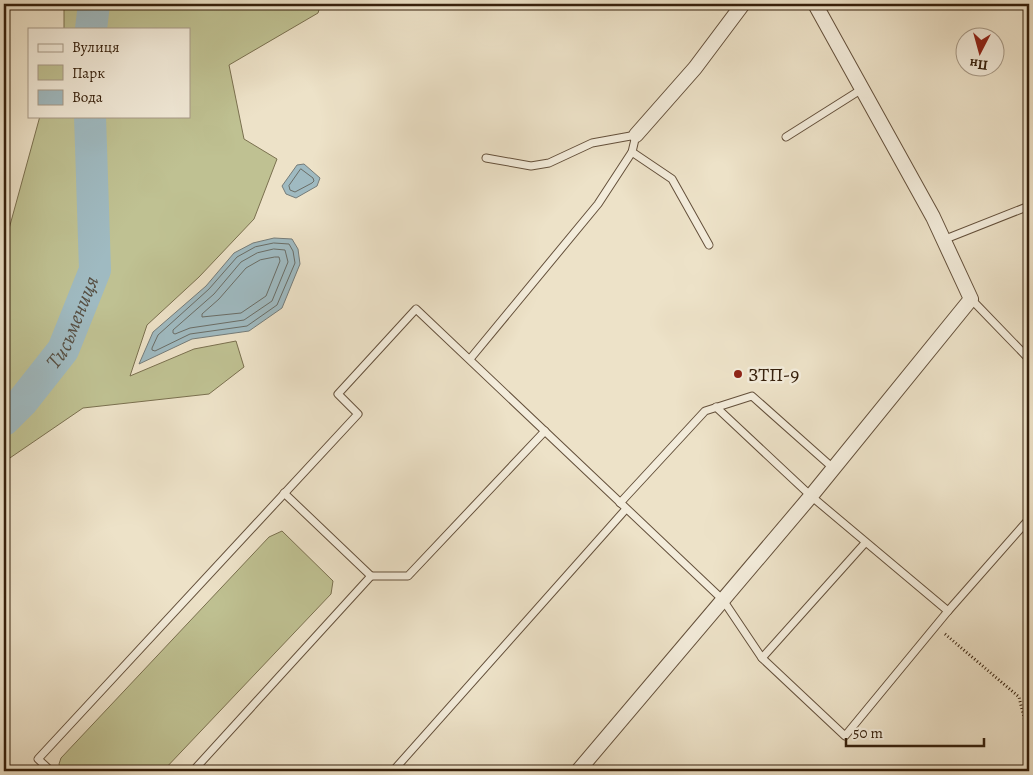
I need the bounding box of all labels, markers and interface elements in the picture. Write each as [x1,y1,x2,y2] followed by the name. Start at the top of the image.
[28,28,190,118] legend
[956,28,1006,78] north arrow
[72,37,119,57] text: Вулиця
[969,54,989,75] text: Пн
[72,63,105,83] text: Парк
[72,87,103,107] text: Вода
[40,272,105,374] water label: Тисьмениця
[748,361,799,388] place label: ЗТП-9
[732,368,744,380] marker: ЗТП-9
[846,715,983,747] scale bar
[853,723,883,743] text: 50 m

